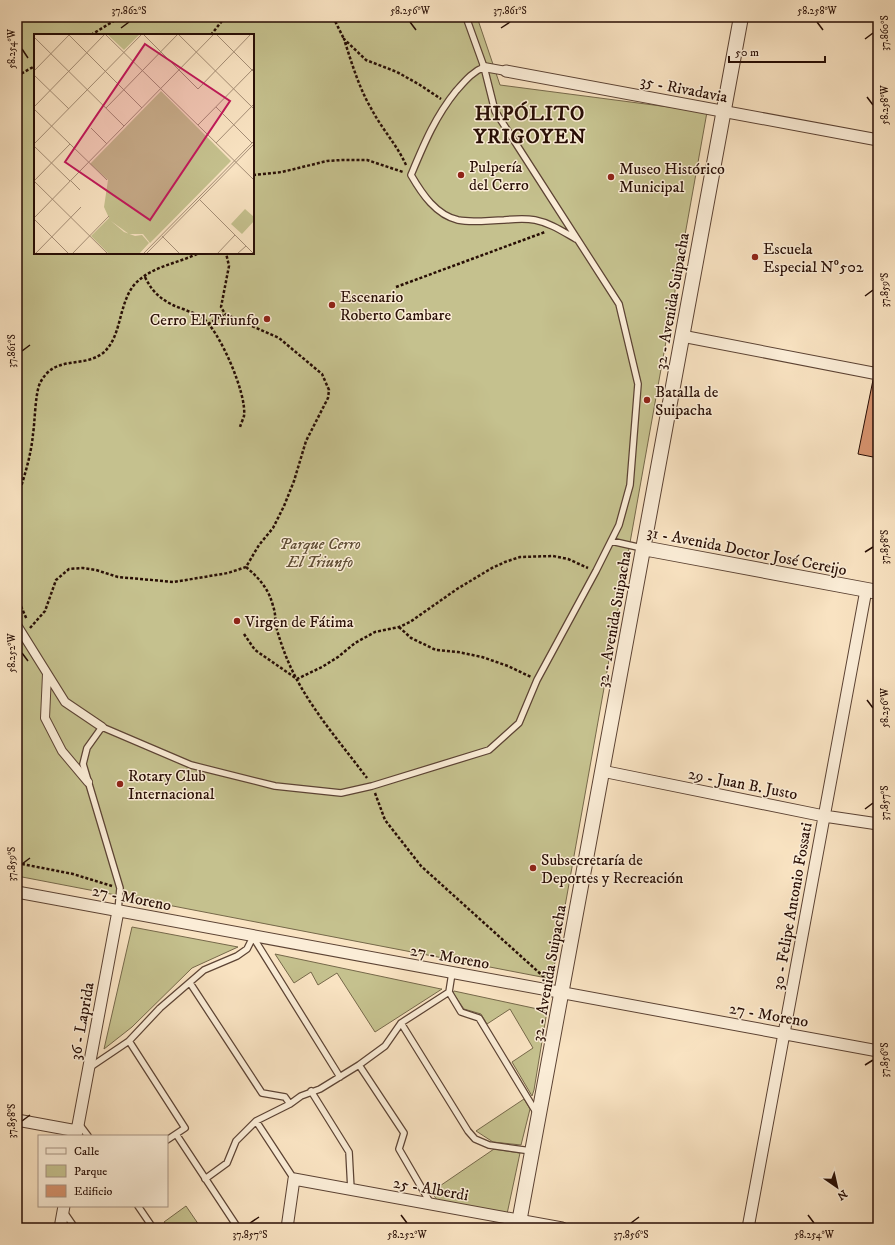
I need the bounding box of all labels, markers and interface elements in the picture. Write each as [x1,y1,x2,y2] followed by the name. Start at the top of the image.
[112,5,146,17] text: 37.862°S
[390,5,431,17] text: 58.256°W
[493,5,527,17] text: 37.861°S
[797,5,838,17] text: 58.258°W
[879,15,891,51] text: 37.860°S
[6,28,18,69] text: 58.254°W
[34,34,254,254] inset map
[729,38,825,64] scale bar
[735,45,759,60] text: 50 m
[638,71,729,107] street label: 35 - Rivadavia
[879,84,891,125] text: 58.258°W
[472,101,587,150] district label: HIPÓLITO YRIGOYEN
[469,157,529,195] place label: Pulpería del Cerro
[619,159,725,197] place label: Museo Histórico Municipal
[456,170,466,180] marker: Pulpería del Cerro
[606,172,616,182] marker: Museo Histórico Municipal
[650,231,694,371] street label: 32 - Avenida Suipacha
[763,239,864,277] place label: Escuela Especial Nº502
[750,252,760,262] marker: Escuela Especial Nº502
[879,273,891,307] text: 37.859°S
[340,287,451,325] place label: Escenario Roberto Cambare
[327,300,337,310] marker: Escenario Roberto Cambare
[150,310,259,330] place label: Cerro El Triunfo
[262,314,272,324] marker: Cerro El Triunfo
[6,334,18,368] text: 37.861°S
[655,382,719,420] place label: Batalla de Suipacha
[642,395,652,405] marker: Batalla de Suipacha
[645,522,849,580] street label: 31 - Avenida Doctor José Cereijo
[879,530,891,564] text: 37.858°S
[279,534,361,572] park label: Parque Cerro El Triunfo
[592,549,636,689] street label: 32 - Avenida Suipacha
[244,612,354,632] place label: Virgen de Fátima
[232,616,242,626] marker: Virgen de Fátima
[6,632,18,673] text: 58.252°W
[879,687,891,728] text: 58.256°W
[686,764,799,804] street label: 29 - Juan B. Justo
[128,766,215,804] place label: Rotary Club Internacional
[115,779,125,789] marker: Rotary Club Internacional
[879,786,891,821] text: 37.857°S
[767,821,817,992] street label: 30 - Felipe Antonio Fossati
[6,847,18,881] text: 37.859°S
[541,850,684,888] place label: Subsecretaría de Deportes y Recreación
[528,863,538,873] marker: Subsecretaría de Deportes y Recreación
[91,881,173,915] street label: 27 - Moreno
[527,903,571,1043] street label: 32 - Avenida Suipacha
[409,940,491,974] street label: 27 - Moreno
[65,980,99,1062] street label: 36 - Laprida
[728,998,810,1032] street label: 27 - Moreno
[879,1043,891,1077] text: 37.856°S
[6,1104,18,1138] text: 37.858°S
[38,1135,168,1207] legend
[74,1144,99,1159] text: Calle
[74,1164,107,1179] text: Parque
[817,1167,857,1207] north arrow
[392,1173,470,1205] street label: 25 - Alberdi
[74,1184,113,1199] text: Edificio
[834,1186,850,1203] text: N
[233,1229,268,1241] text: 37.857°S
[387,1229,428,1241] text: 58.252°W
[614,1229,648,1241] text: 37.856°S
[794,1229,835,1241] text: 58.254°W

